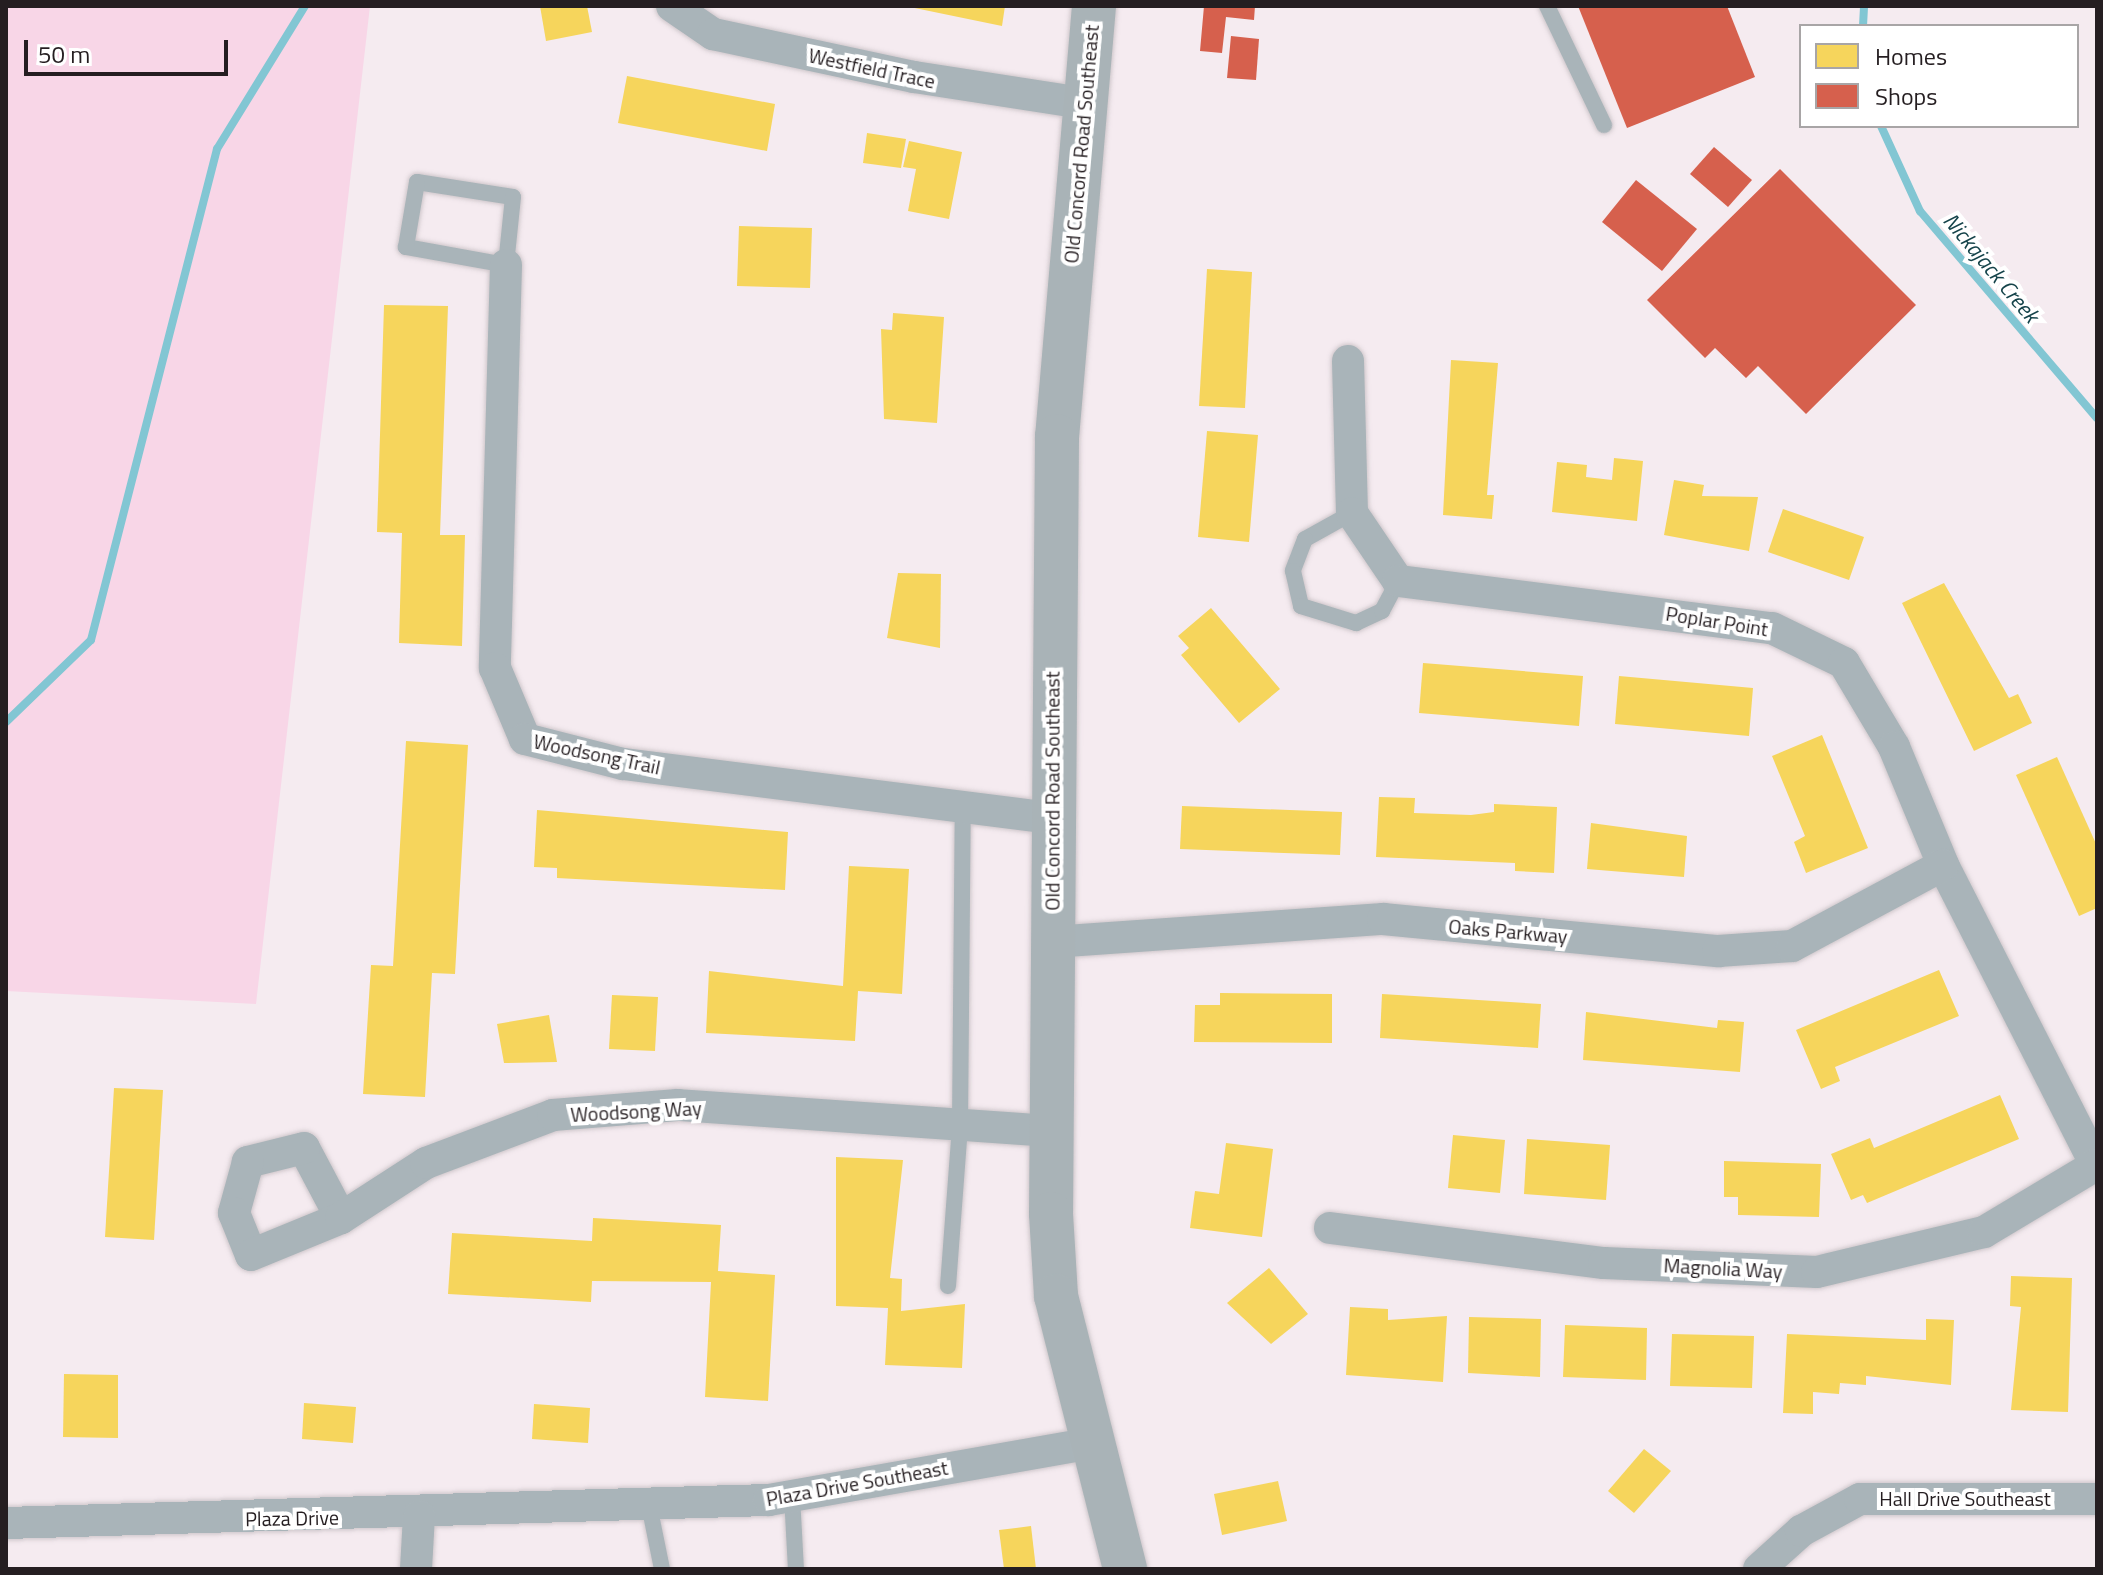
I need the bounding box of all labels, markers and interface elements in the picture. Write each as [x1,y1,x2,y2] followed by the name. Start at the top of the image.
[28,24,232,74] scale bar
[1059,24,1103,264] street label: Old Concord Road Southeast
[1799,24,2079,128] legend
[38,36,90,72] text: 50 m
[1875,38,1947,74] text: Homes
[806,43,938,93] street label: Westfield Trace
[1875,78,1937,114] text: Shops
[1938,208,2044,328] water label: Nickajack Creek
[1664,601,1770,641] street label: Poplar Point
[1040,671,1064,911] street label: Old Concord Road Southeast
[531,729,663,779] street label: Woodsong Trail
[1447,914,1569,948] street label: Oaks Parkway
[570,1096,702,1126] street label: Woodsong Way
[1663,1253,1783,1283] street label: Magnolia Way
[764,1455,950,1511] street label: Plaza Drive Southeast
[1879,1486,2051,1510] street label: Hall Drive Southeast
[245,1505,339,1531] street label: Plaza Drive

